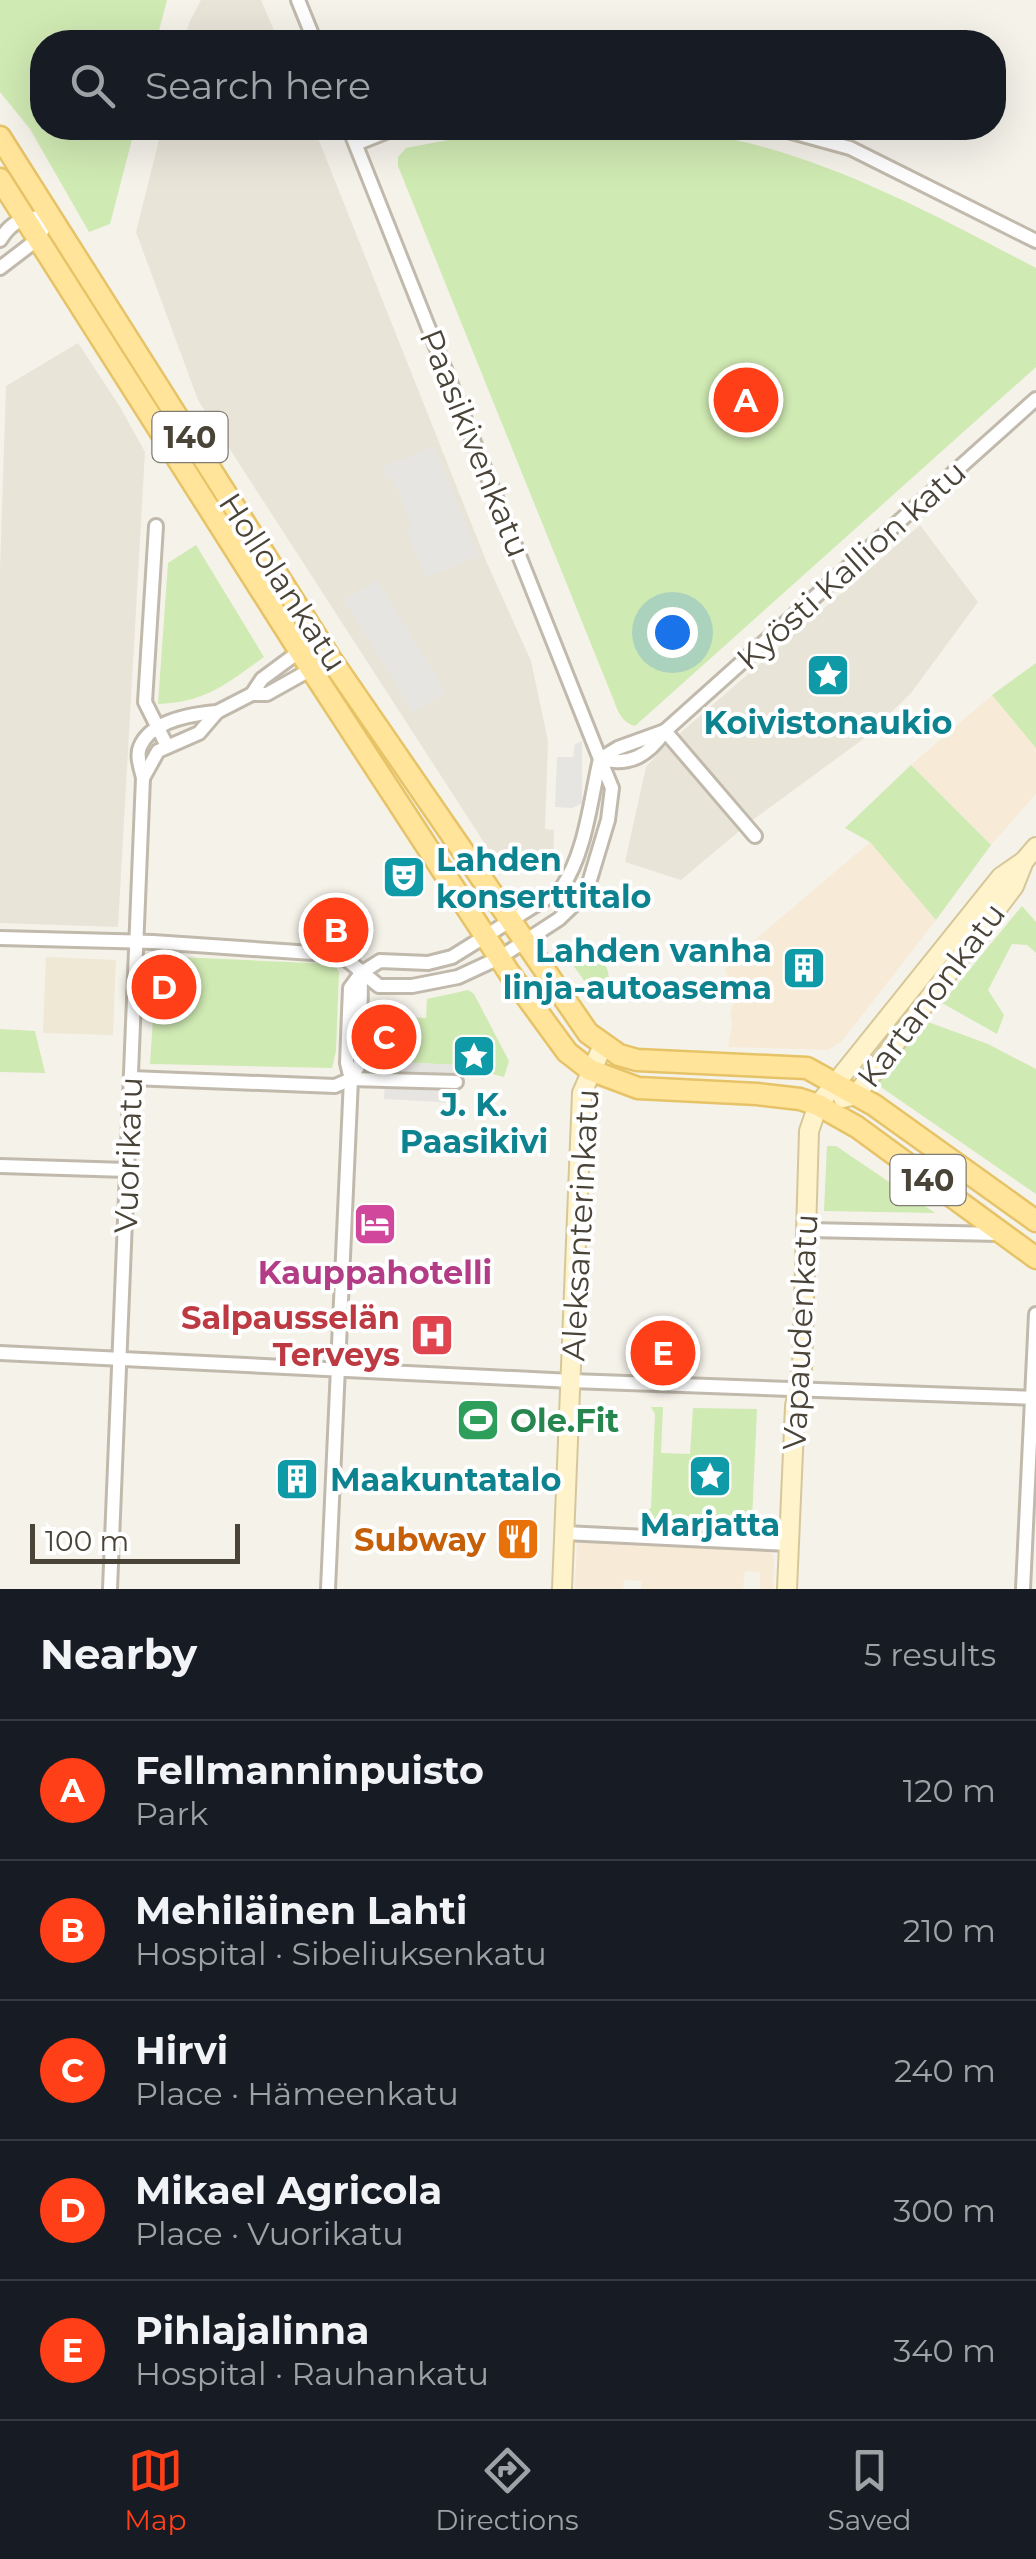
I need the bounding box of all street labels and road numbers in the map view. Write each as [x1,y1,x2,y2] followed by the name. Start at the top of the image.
[412,323,538,563] street label: Paasikivenkatu
[152,412,228,462] road number: 140
[728,452,974,678] street label: Kyösti Kallion katu
[211,486,355,678] street label: Hollolankatu
[849,895,1013,1095] street label: Kartanonkatu
[106,1076,150,1234] street label: Vuorikatu
[553,1088,607,1362] street label: Aleksanterinkatu
[890,1155,966,1205] road number: 140
[774,1213,826,1451] street label: Vapaudenkatu

